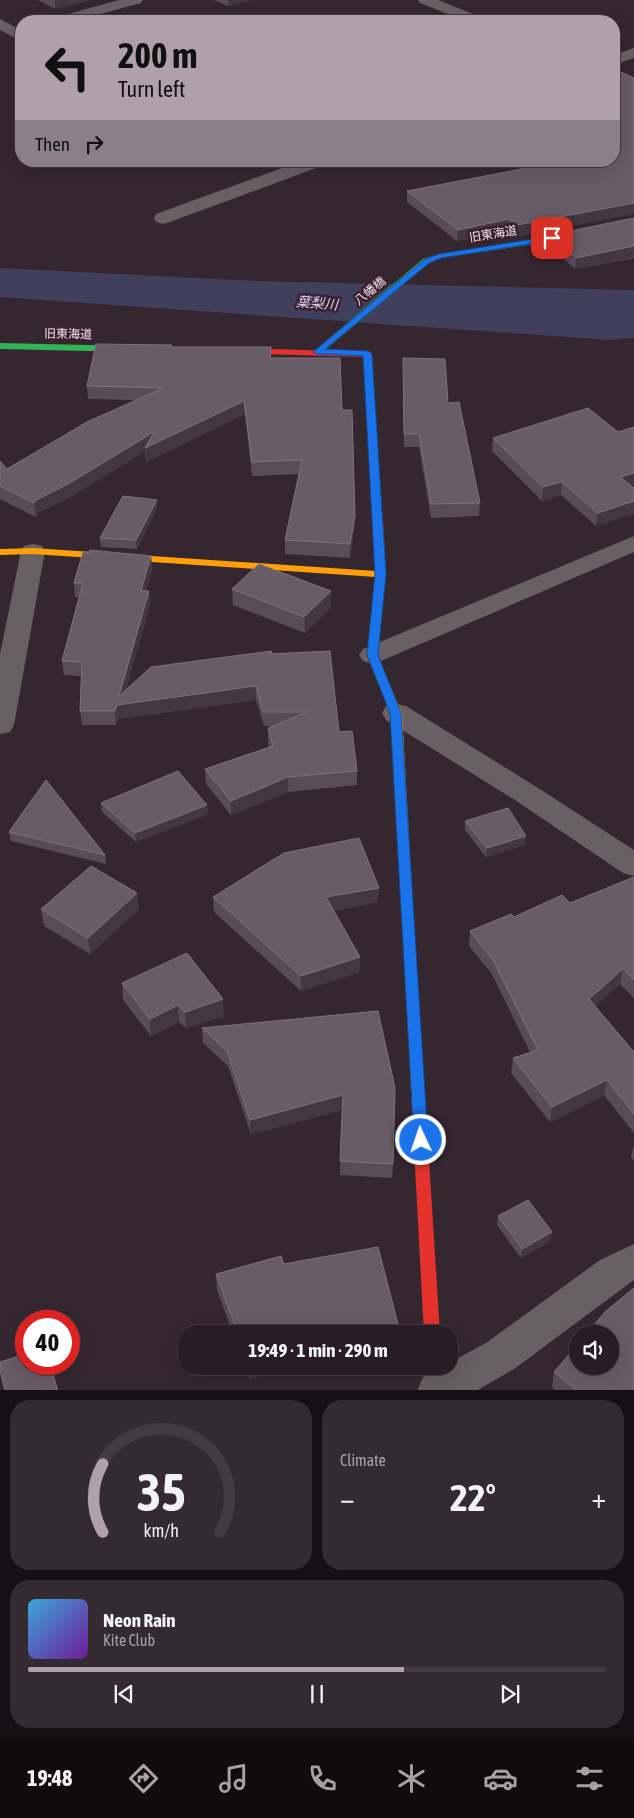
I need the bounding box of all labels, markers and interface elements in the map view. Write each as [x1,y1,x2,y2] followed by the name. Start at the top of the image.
[35,35,100,100] icon: left
[118,35,197,75] text: 200 m
[118,76,185,102] text: Turn left
[80,130,108,158] icon: right
[35,133,70,155] text: Then
[531,217,573,259] pin
[468,223,518,245] street label: 旧東海道
[538,224,566,252] icon: arrive
[352,274,388,308] street label: 八幡橋
[295,293,341,313] water label: 葉梨川
[44,327,92,341] street label: 旧東海道
[394,1113,446,1165] position arrow
[15,1310,80,1375] speed limit sign: 40
[569,1325,619,1375] map controls
[569,1325,619,1375] button: sound
[248,1339,388,1361] text: 19:49 · 1 min · 290 m
[340,1451,386,1469] text: Climate
[137,1462,185,1522] text: 35
[450,1476,496,1519] text: 22°
[340,1482,355,1514] text: −
[591,1482,606,1514] text: +
[143,1520,179,1541] text: km/h
[103,1609,175,1631] text: Neon Rain
[103,1631,155,1649] text: Kite Club
[110,1680,138,1708] icon: previous
[303,1680,331,1708] icon: pause
[496,1680,524,1708] icon: next
[126,1761,161,1796] icon: directions
[216,1761,251,1796] icon: music
[305,1761,340,1796] icon: phone
[394,1761,429,1796] icon: climate
[483,1761,518,1796] icon: car
[572,1761,607,1796] icon: filters
[27,1765,72,1791] text: 19:48

